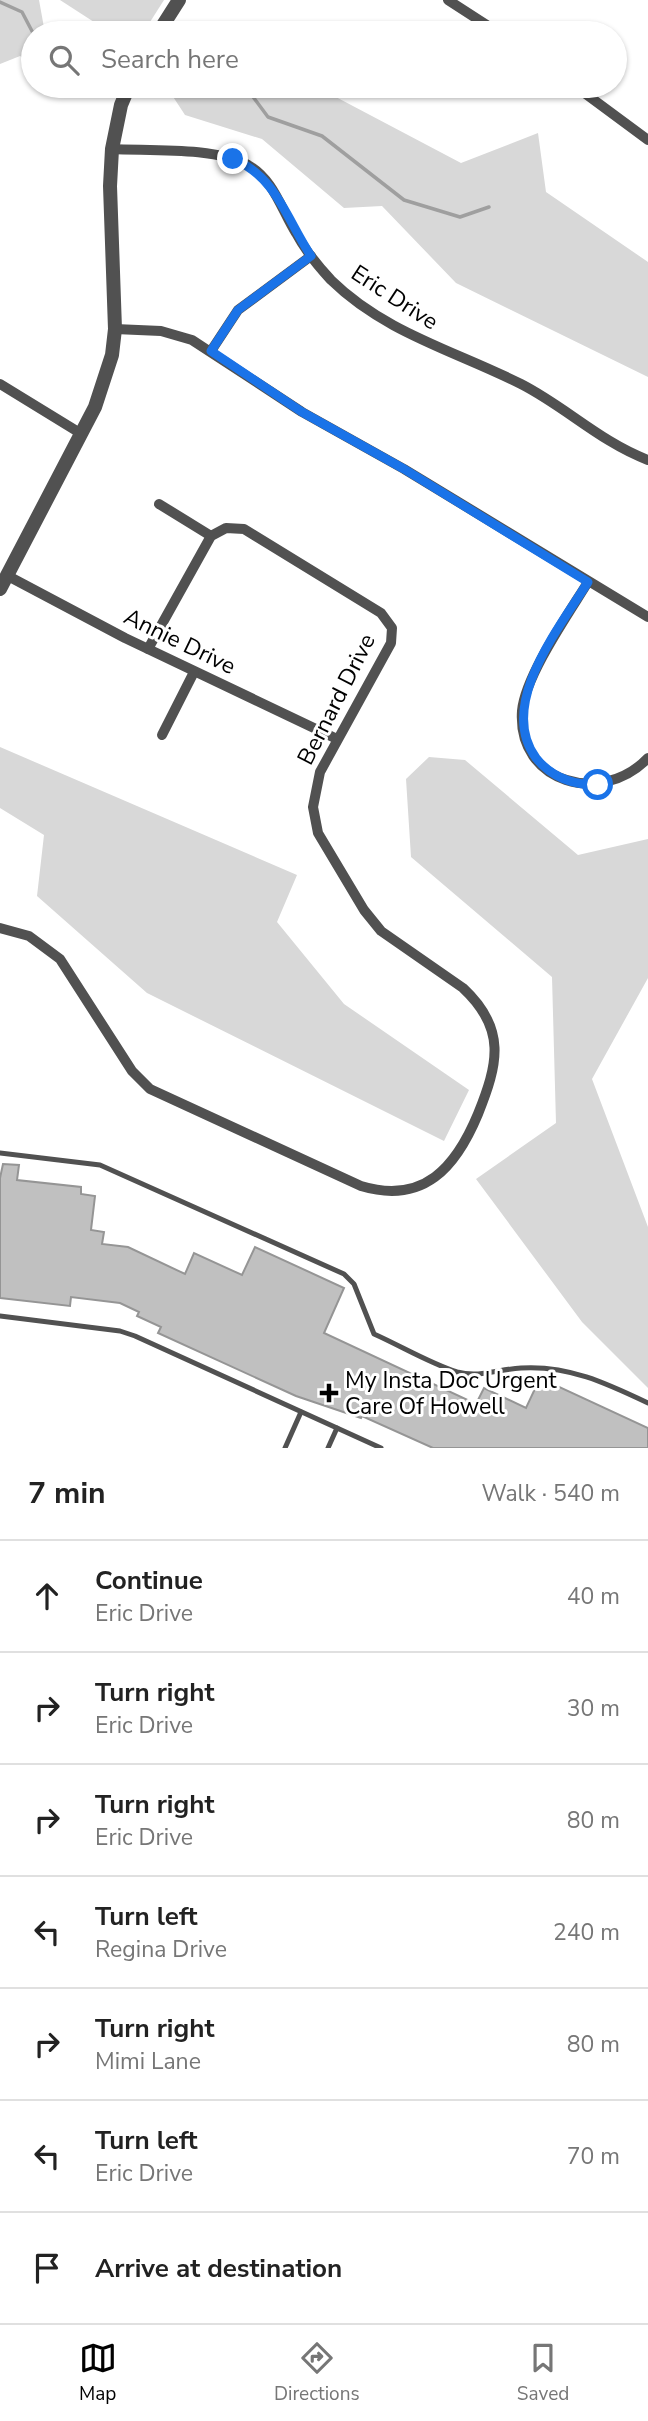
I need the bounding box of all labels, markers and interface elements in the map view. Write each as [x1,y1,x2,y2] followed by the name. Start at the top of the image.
[21,21,627,98] search box
[45,41,83,79] icon: search
[101,42,239,77] text: Search here
[217,143,248,174] route end
[345,258,444,337] street label: Eric Drive
[119,601,241,682] street label: Annie Drive
[290,628,383,770] street label: Bernard Drive
[582,769,613,800] route start
[345,1365,557,1422] place label: My Insta Doc Urgent Care Of Howell
[319,1383,339,1403] marker: My Insta Doc Urgent Care Of Howell
[28,1473,106,1514] text: 7 min
[481,1478,620,1509] text: Walk · 540 m
[95,1563,203,1598] text: Continue
[28,1577,66,1615] icon: ahead
[567,1581,620,1612] text: 40 m
[95,1598,193,1629] text: Eric Drive
[95,1675,214,1710] text: Turn right
[28,1689,66,1727] icon: right
[567,1693,620,1724] text: 30 m
[95,1710,193,1741] text: Eric Drive
[95,1787,214,1822] text: Turn right
[28,1801,66,1839] icon: right
[567,1805,620,1836] text: 80 m
[95,1822,193,1853] text: Eric Drive
[95,1899,198,1934] text: Turn left
[28,1913,66,1951] icon: left
[553,1917,620,1948] text: 240 m
[95,1934,227,1965] text: Regina Drive
[95,2011,214,2046] text: Turn right
[28,2025,66,2063] icon: right
[567,2029,620,2060] text: 80 m
[95,2046,201,2077] text: Mimi Lane
[95,2123,198,2158] text: Turn left
[28,2137,66,2175] icon: left
[567,2141,620,2172] text: 70 m
[95,2158,193,2189] text: Eric Drive
[28,2249,66,2287] icon: arrive
[95,2251,342,2286] text: Arrive at destination
[79,2339,117,2407] tab: Map
[274,2339,360,2407] tab: Directions
[517,2339,569,2407] tab: Saved

